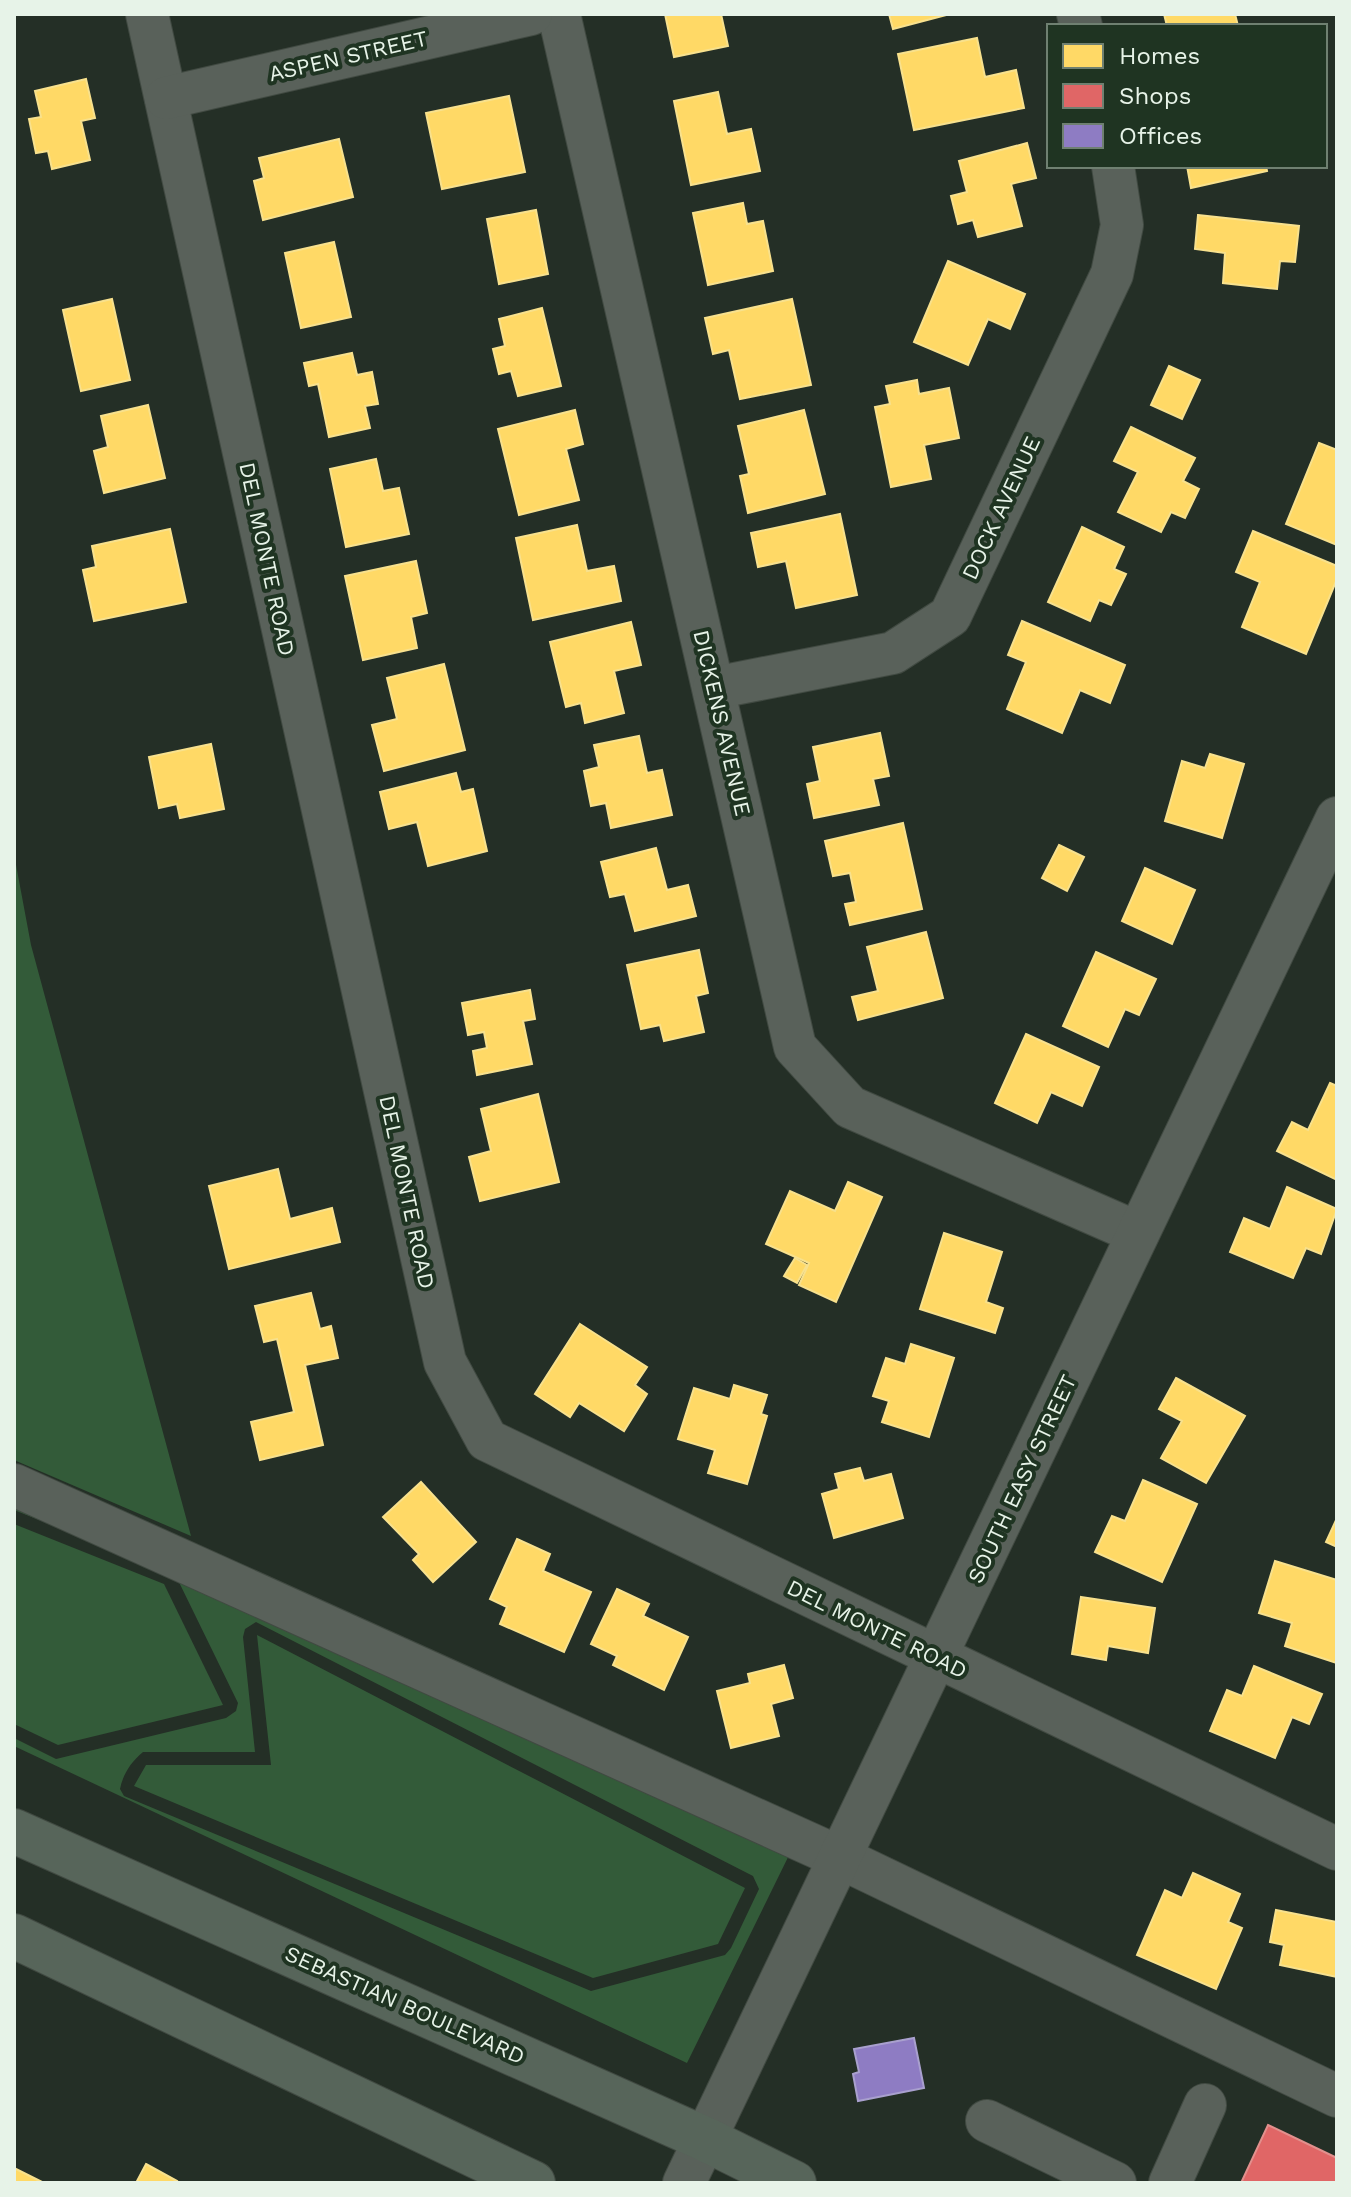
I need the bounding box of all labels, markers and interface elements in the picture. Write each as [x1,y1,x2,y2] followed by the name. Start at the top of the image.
[1047,24,1327,168] legend
[266,26,430,86] street label: ASPEN STREET
[1119,42,1200,70] text: Homes
[1119,82,1191,110] text: Shops
[1119,122,1202,150] text: Offices
[957,432,1045,584] street label: DOCK AVENUE
[234,460,300,658] street label: DEL MONTE ROAD
[688,628,756,818] street label: DICKENS AVENUE
[374,1093,440,1291] street label: DEL MONTE ROAD
[963,1371,1081,1587] street label: SOUTH EASY STREET
[783,1575,971,1683] street label: DEL MONTE ROAD
[281,1941,529,2069] street label: SEBASTIAN BOULEVARD

